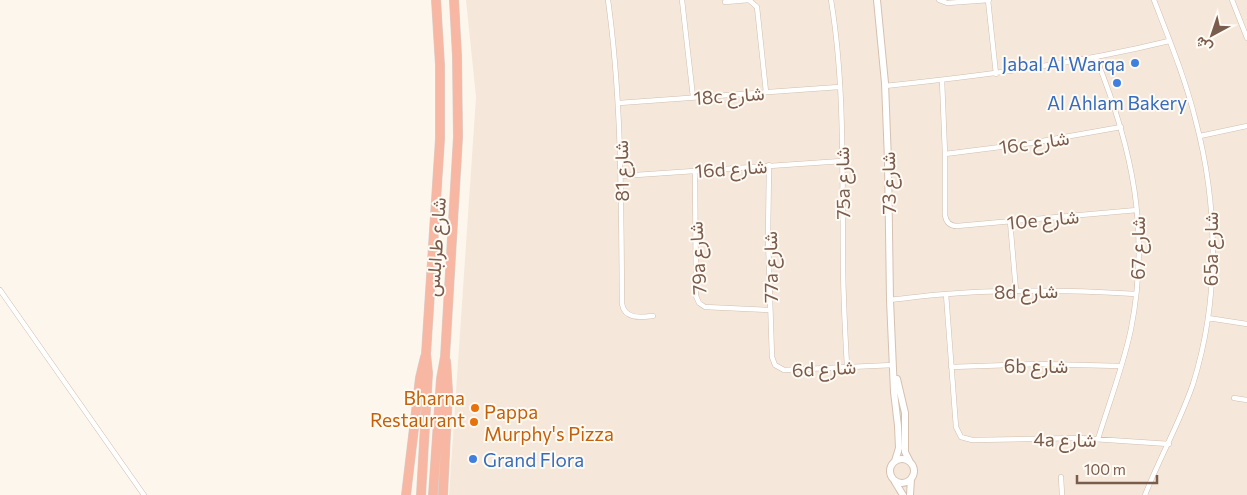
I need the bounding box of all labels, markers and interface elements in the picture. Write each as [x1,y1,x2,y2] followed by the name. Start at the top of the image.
[1187,10,1237,60] north arrow
[1191,33,1216,57] text: ش
[1002,52,1125,75] place label: Jabal Al Warqa
[1129,57,1141,69] marker: Jabal Al Warqa
[1111,77,1123,89] marker: Al Ahlam Bakery
[693,81,765,111] street label: 18c شارع
[1047,91,1187,114] place label: Al Ahlam Bakery
[997,126,1071,160] street label: 16c شارع
[609,140,635,202] street label: شارع 81
[830,146,856,220] street label: 75a شارع
[876,151,902,215] street label: شارع 73
[694,154,768,184] street label: 16d شارع
[420,196,452,298] street label: شارع طرابلس
[1006,204,1080,236] street label: 10e شارع
[1199,212,1224,286] street label: 65a شارع
[1126,216,1151,280] street label: شارع 67
[684,221,712,295] street label: 79a شارع
[758,231,784,303] street label: 77a شارع
[994,279,1058,305] street label: 8d شارع
[1004,354,1068,379] street label: 6b شارع
[791,355,857,383] street label: 6d شارع
[370,386,465,431] place label: Bharna Restaurant
[484,400,614,445] place label: Pappa Murphy's Pizza
[469,402,481,414] marker: Bharna Restaurant
[468,416,480,428] marker: Pappa Murphy's Pizza
[1033,427,1097,453] street label: 4a شارع
[483,448,584,471] place label: Grand Flora
[1077,452,1157,484] scale bar
[467,453,479,465] marker: Grand Flora
[1084,460,1126,478] text: 100 m

